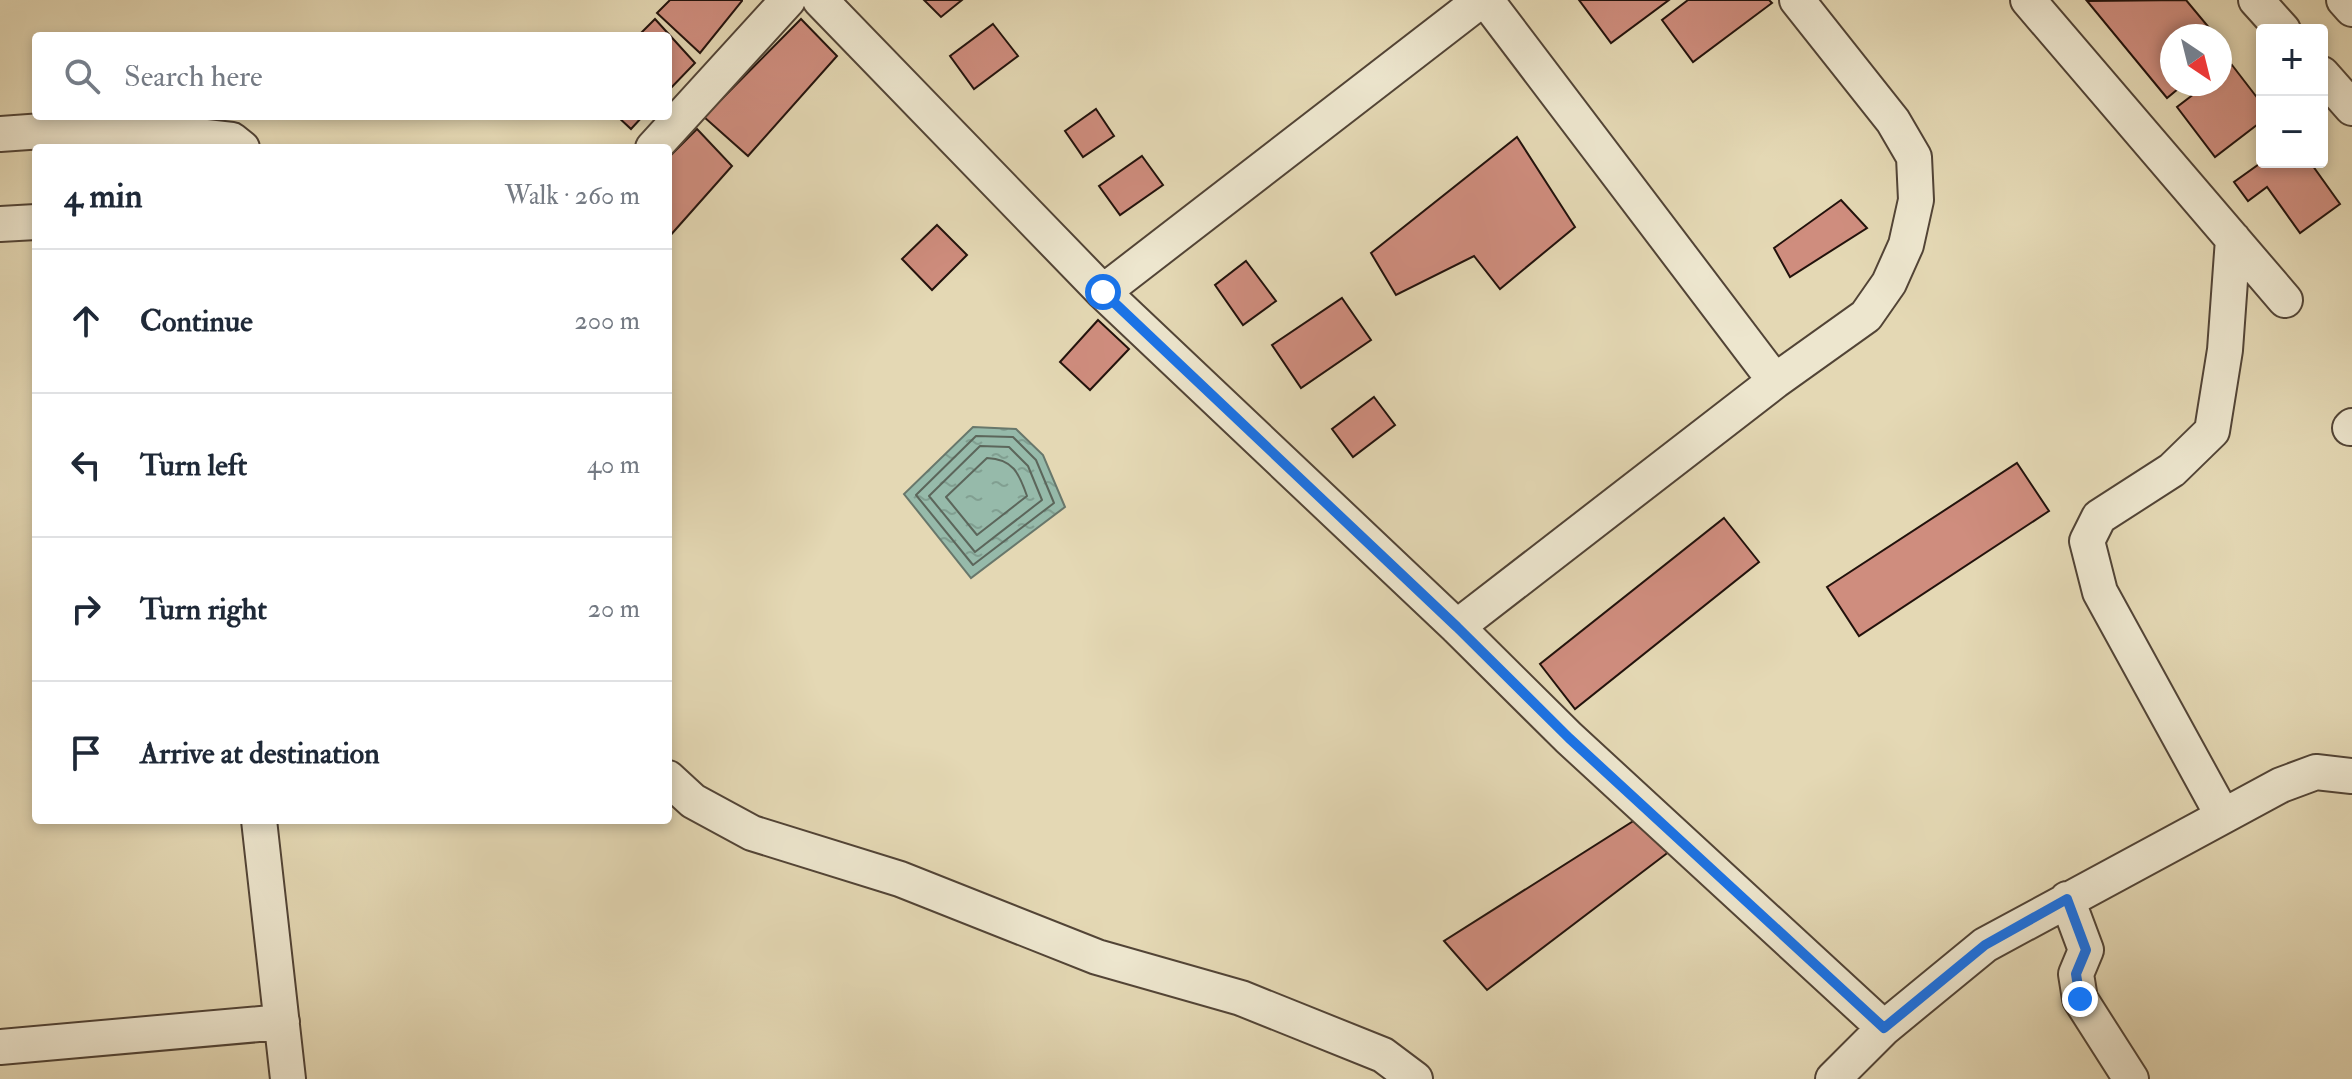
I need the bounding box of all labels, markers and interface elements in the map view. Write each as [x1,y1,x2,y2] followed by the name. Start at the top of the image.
[2160,24,2232,96] north arrow
[2256,24,2328,168] map controls
[2256,24,2328,96] button: +
[32,32,672,120] search box
[60,54,104,98] icon: search
[124,58,263,95] text: Search here
[2256,96,2328,168] button: −
[64,175,142,218] text: 4 min
[505,180,640,212] text: Walk · 260 m
[1085,274,1121,310] route start
[64,299,108,343] icon: ahead
[140,303,253,340] text: Continue
[575,305,640,337] text: 200 m
[64,443,108,487] icon: left
[140,447,247,484] text: Turn left
[587,449,640,481] text: 40 m
[64,587,108,631] icon: right
[140,591,267,628] text: Turn right
[588,593,640,625] text: 20 m
[64,731,108,775] icon: arrive
[140,735,380,772] text: Arrive at destination
[2062,981,2098,1017] route end

